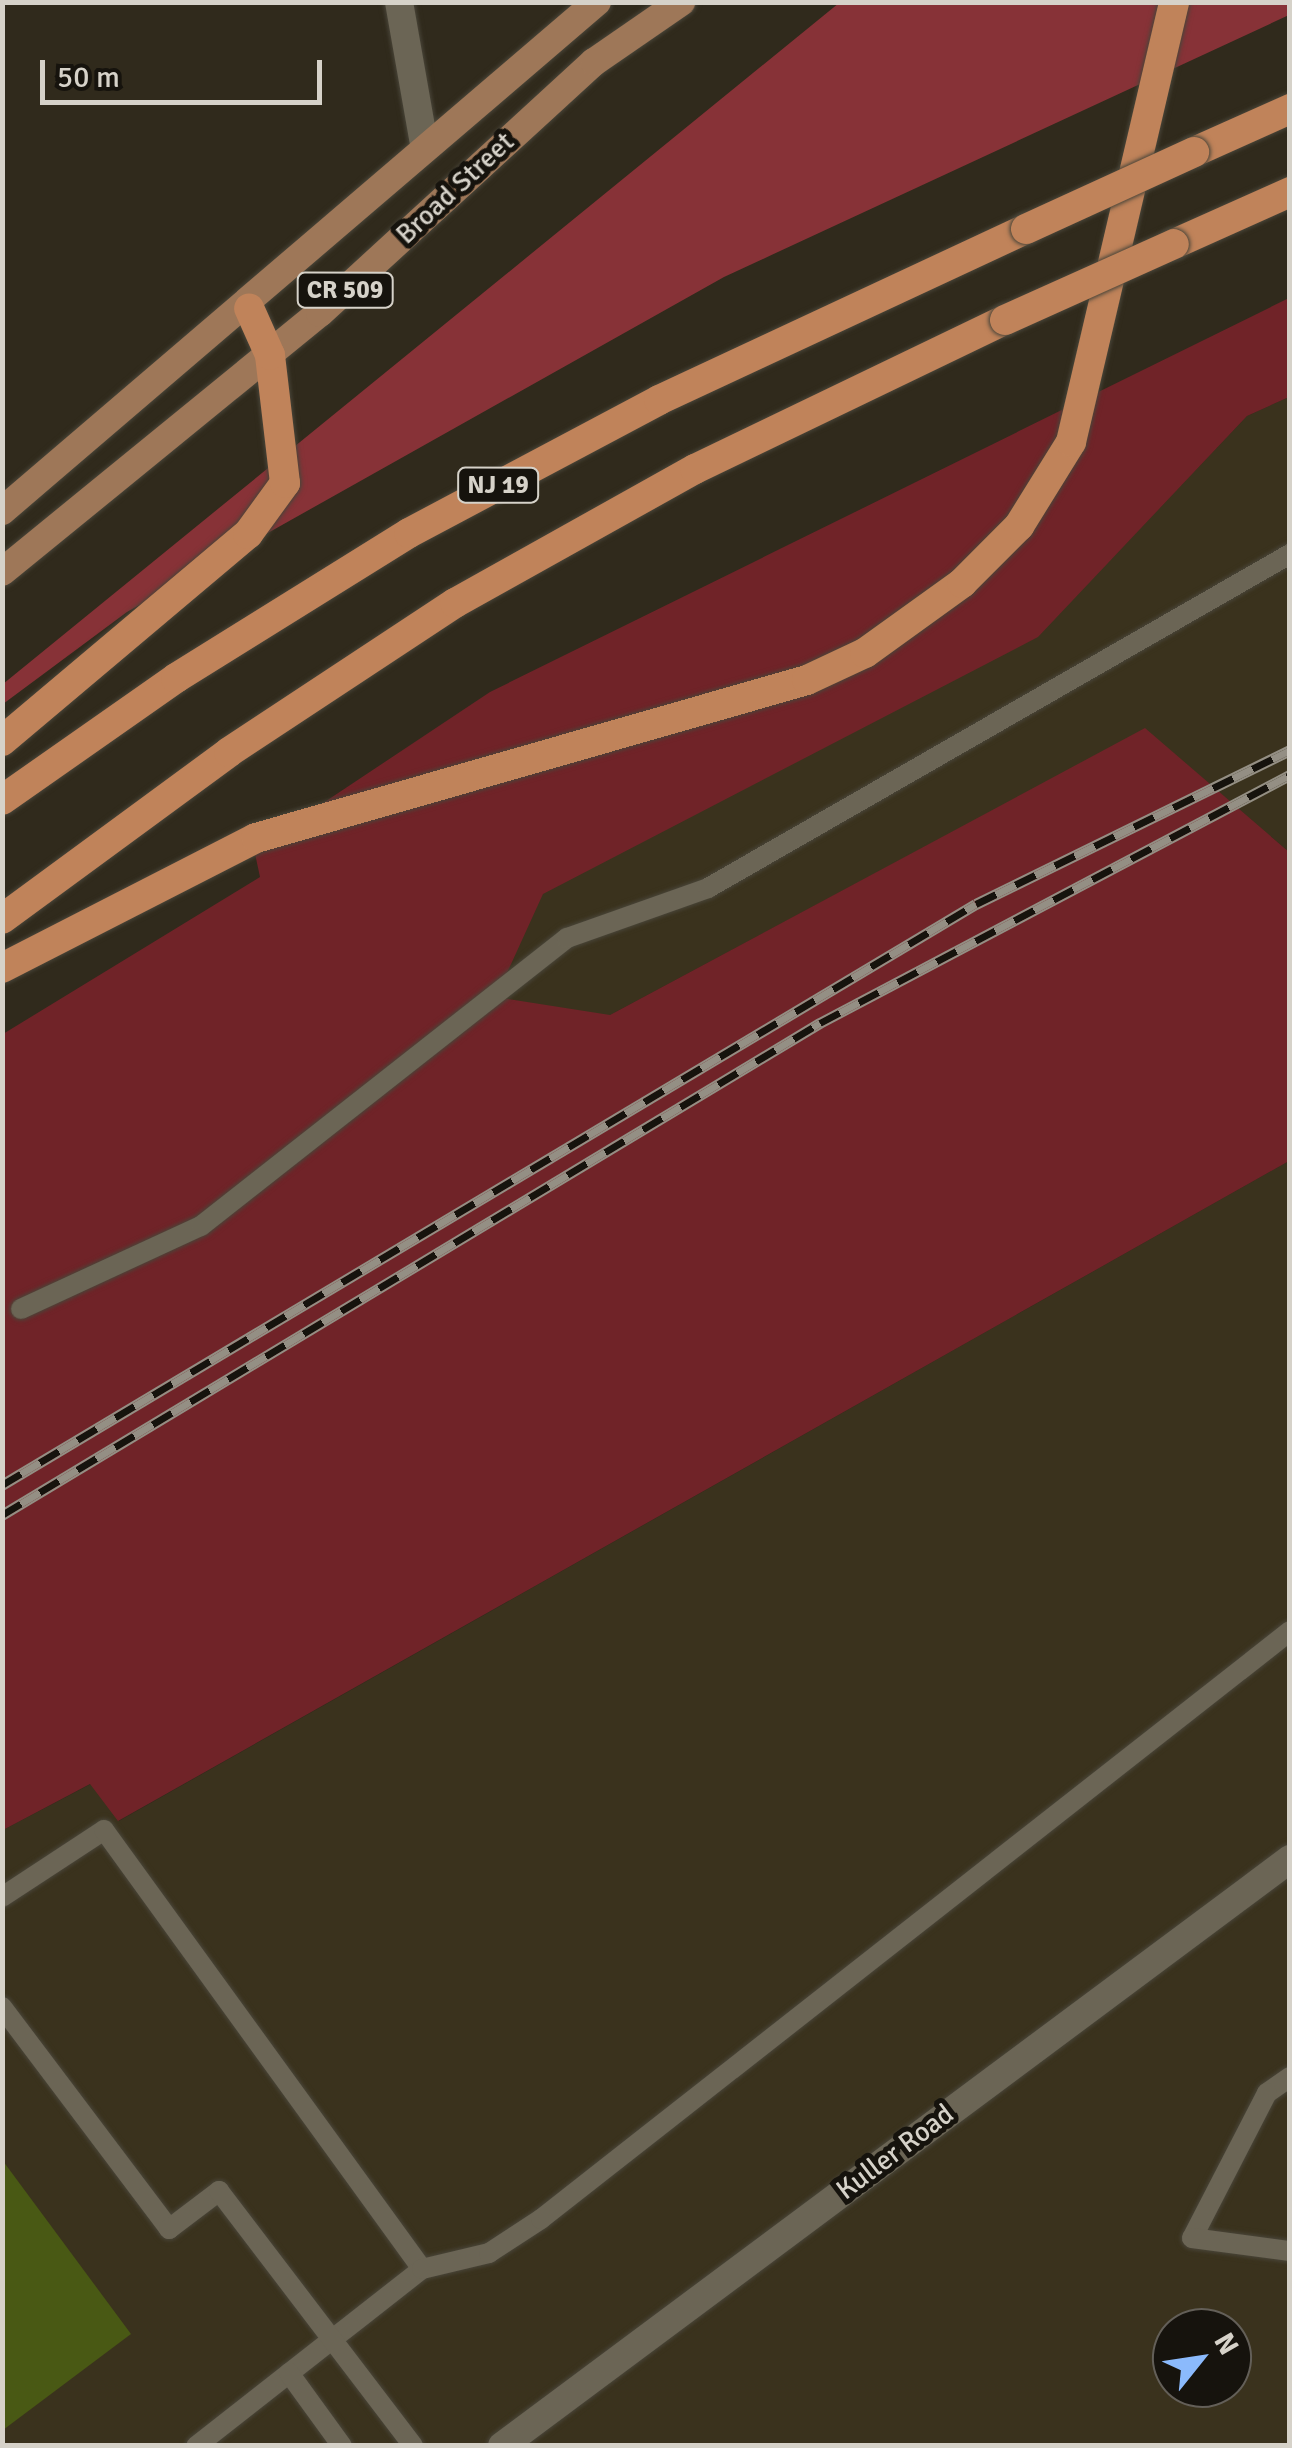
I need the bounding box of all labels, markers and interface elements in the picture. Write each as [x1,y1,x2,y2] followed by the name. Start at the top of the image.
[45,40,328,102] scale bar
[57,59,120,96] text: 50 m
[389,125,521,251] street label: Broad Street
[295,270,395,310] road number: CR 509
[456,465,540,505] road number: NJ 19
[830,2097,960,2207] street label: Kuller Road
[1152,2308,1252,2408] north arrow
[1207,2327,1246,2361] text: N

